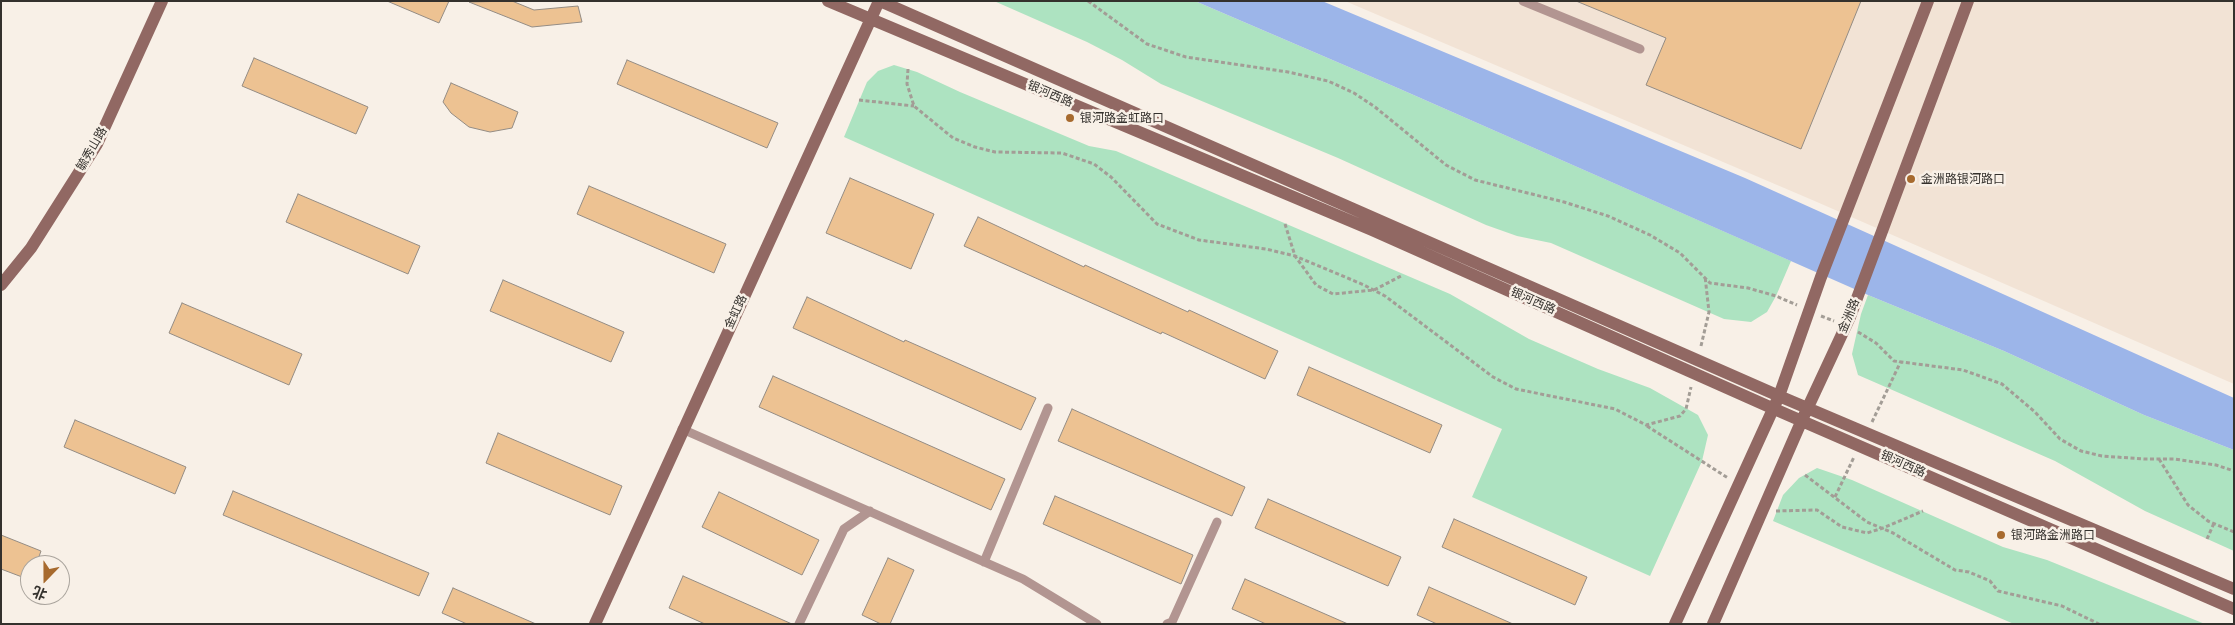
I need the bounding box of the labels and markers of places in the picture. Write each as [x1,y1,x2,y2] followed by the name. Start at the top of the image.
[1080,111,1164,125] place label: 银河路金虹路口
[1064,112,1076,124] marker: 银河路金虹路口
[1921,172,2005,186] place label: 金洲路银河路口
[1905,173,1917,185] marker: 金洲路银河路口
[2011,528,2095,542] place label: 银河路金洲路口
[1995,529,2007,541] marker: 银河路金洲路口

